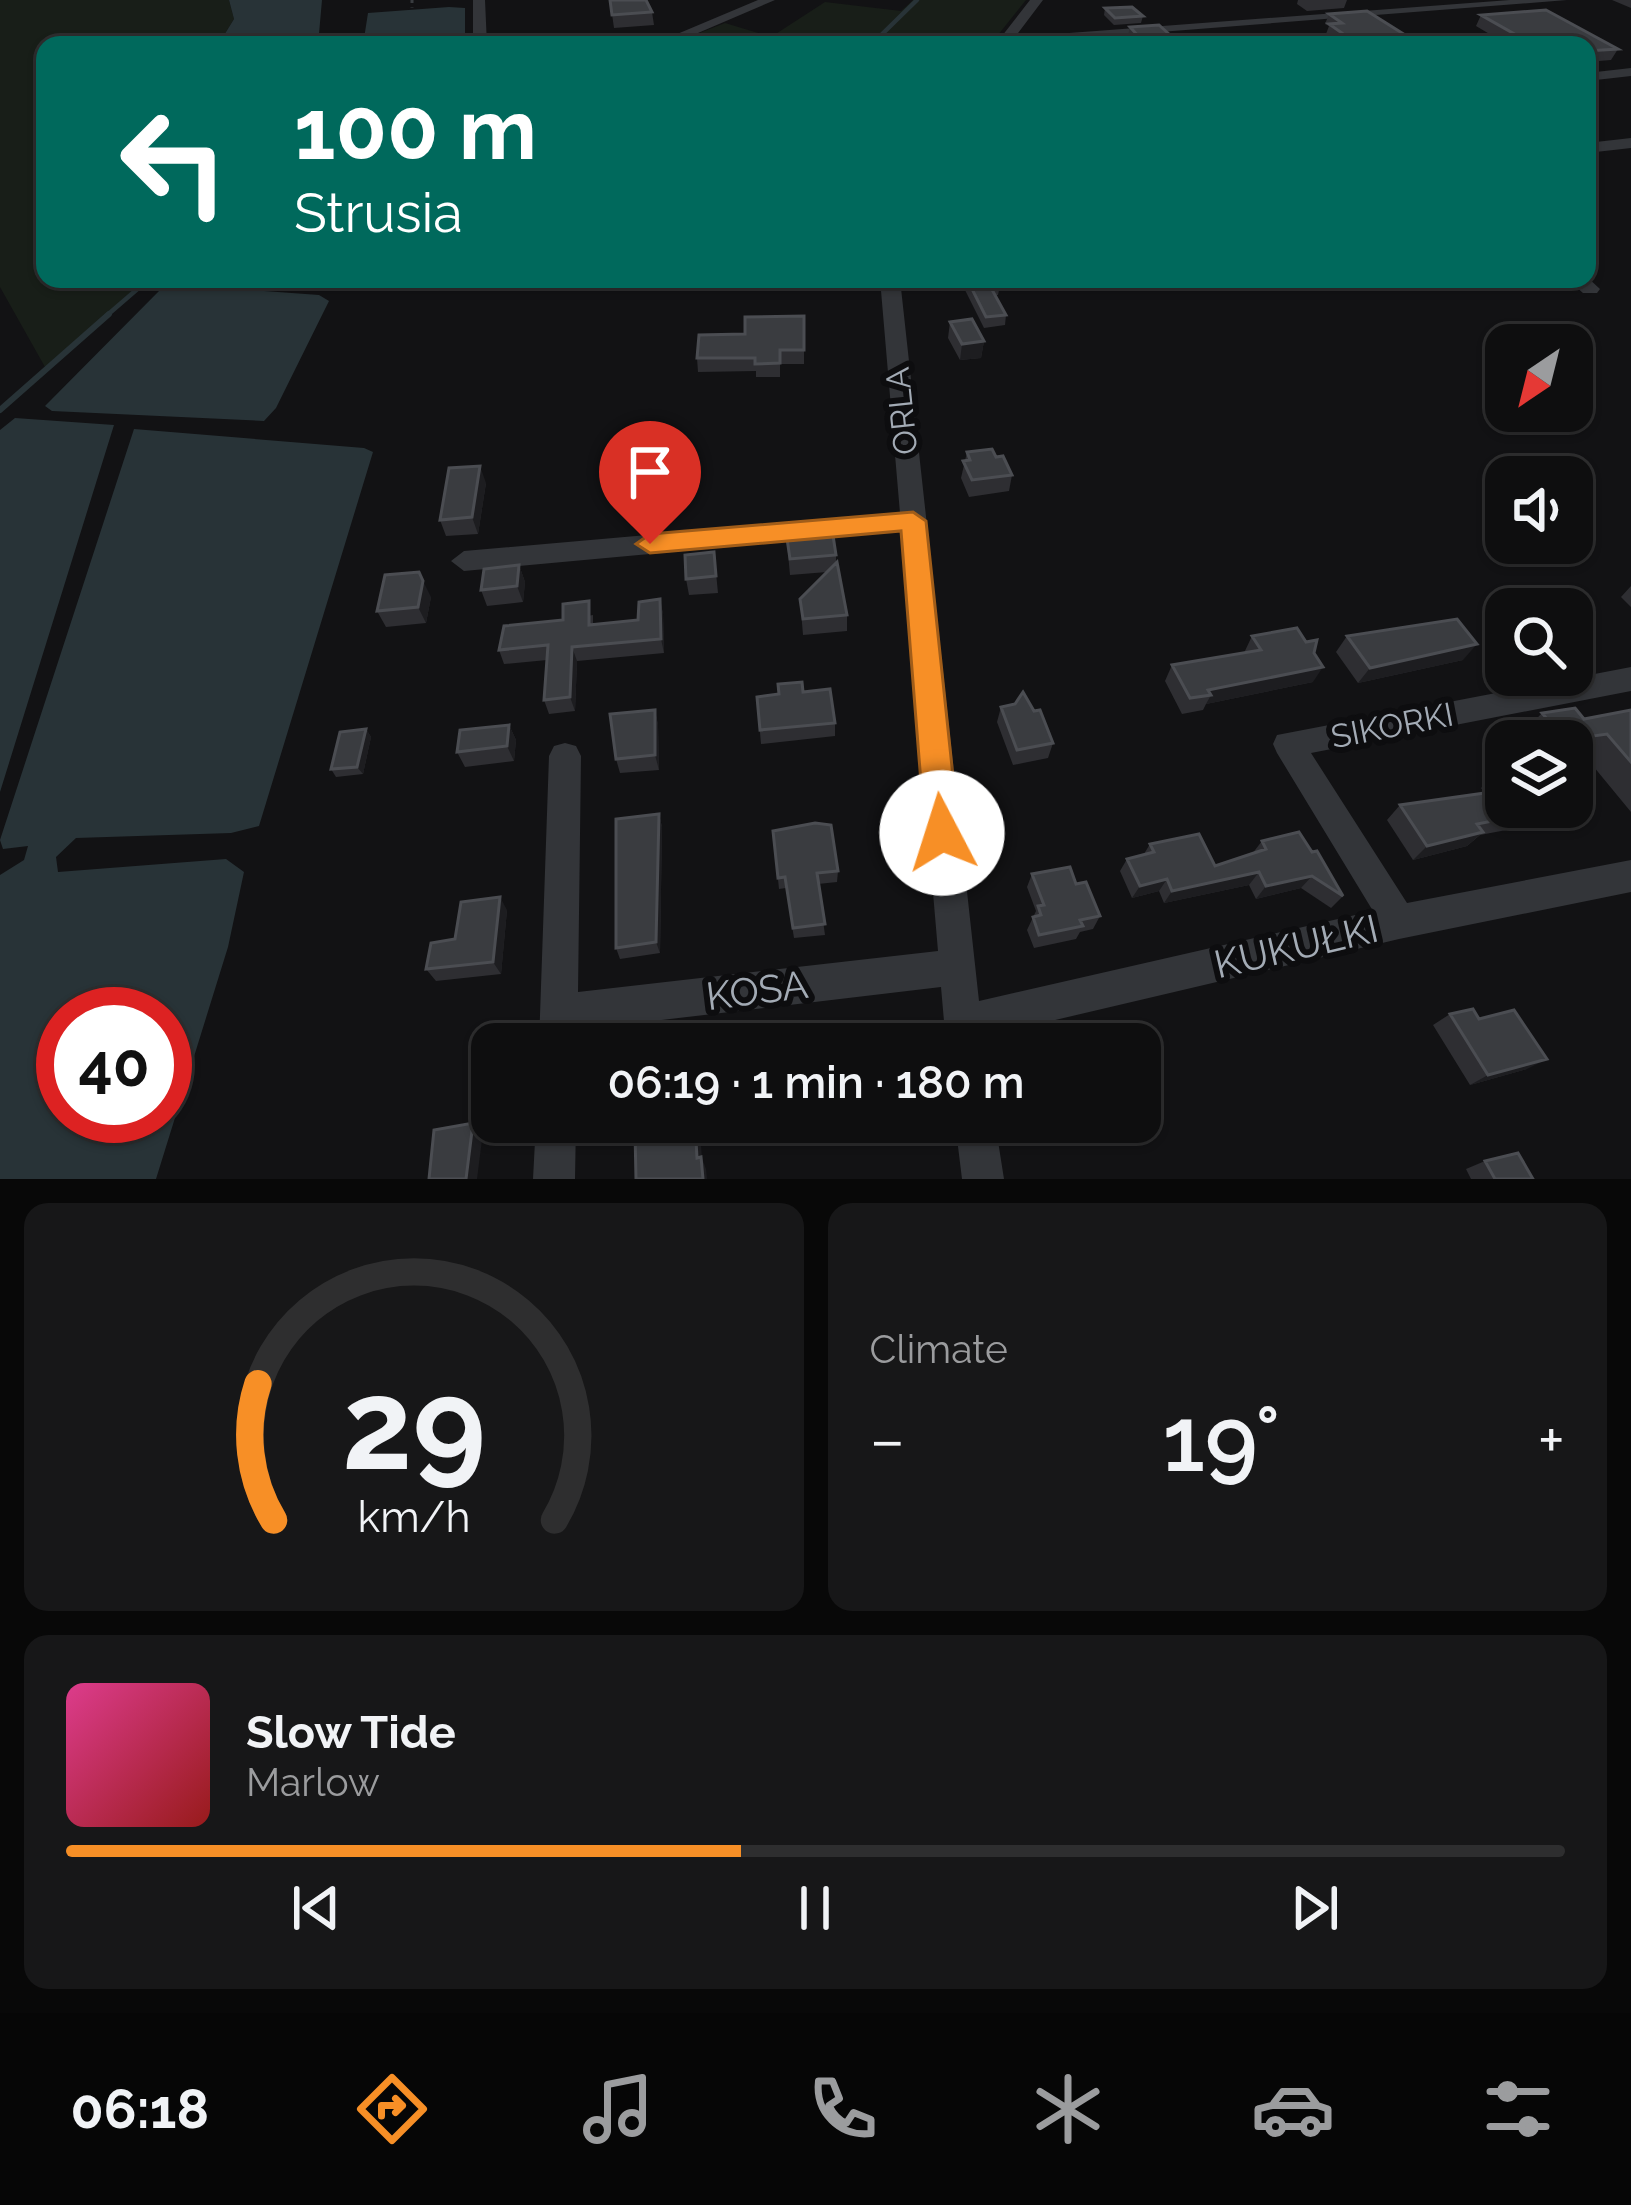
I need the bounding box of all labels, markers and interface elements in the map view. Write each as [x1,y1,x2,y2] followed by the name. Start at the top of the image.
[294,80,537,179] text: 100 m
[96,84,252,240] icon: left
[294,181,463,245] text: Strusia
[1485,324,1593,432] north arrow
[1485,324,1593,828] map controls
[878,365,925,457] street label: ORLA
[599,421,701,544] pin
[617,439,683,505] icon: arrive
[1485,456,1593,564] button: sound
[1485,588,1593,696] button: search
[1328,695,1457,756] street label: SIKORKI
[1485,720,1593,828] button: layers
[879,770,1005,896] position arrow
[1210,905,1382,987] street label: KUKUŁKI
[703,961,811,1019] street label: KOSA
[36,987,192,1143] speed limit sign: 40
[608,1056,1024,1109] text: 06:19 · 1 min · 180 m
[870,1326,1008,1372] text: Climate
[342,1352,486,1498] text: 29
[1162,1386,1280,1492] text: 19°
[870,1401,905,1478] text: −
[1538,1401,1565,1478] text: +
[357,1492,470,1542] text: km/h
[246,1706,456,1759] text: Slow Tide
[246,1759,380,1805] text: Marlow
[283,1875,349,1941] icon: previous
[782,1875,848,1941] icon: pause
[1282,1875,1348,1941] icon: next
[350,2067,434,2151] icon: directions
[576,2067,660,2151] icon: music
[801,2067,885,2151] icon: phone
[1026,2067,1110,2151] icon: climate
[1251,2067,1335,2151] icon: car
[1476,2067,1560,2151] icon: filters
[71,2077,209,2141] text: 06:18

